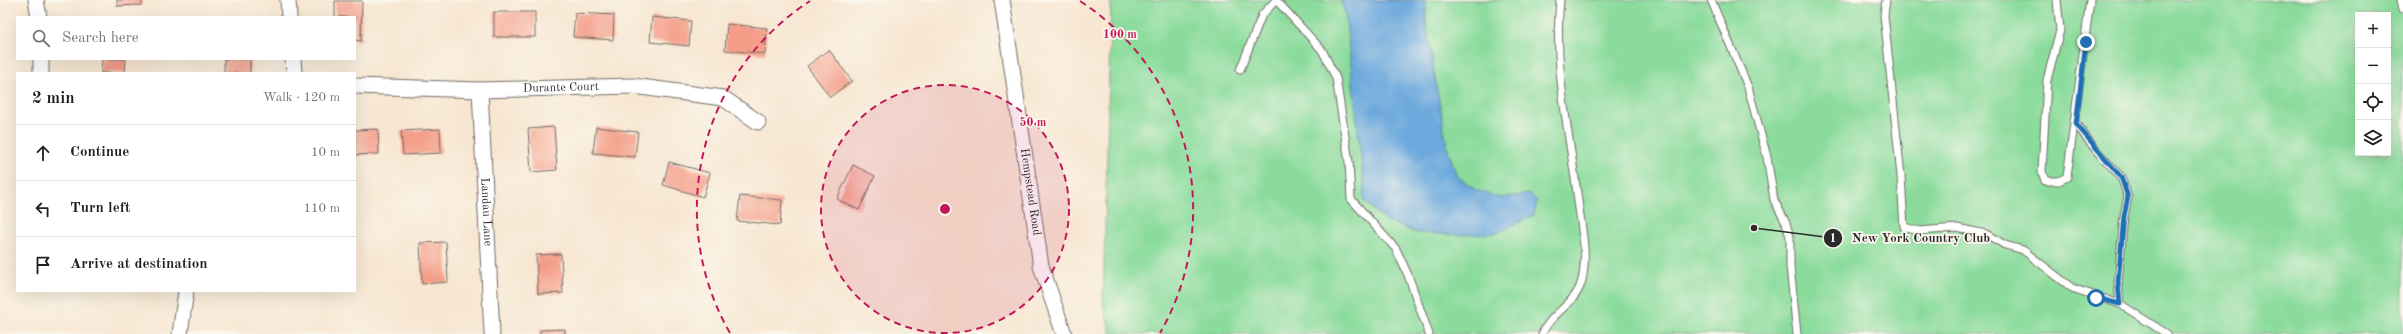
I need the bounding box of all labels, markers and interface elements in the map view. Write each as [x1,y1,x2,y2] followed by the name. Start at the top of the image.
[2355,12,2391,156] map controls
[2355,12,2391,48] button: +
[16,16,356,60] search box
[30,27,52,49] icon: search
[1103,29,1137,41] text: 100 m
[62,31,139,46] text: Search here
[2077,33,2095,51] route end
[2355,48,2391,84] button: −
[523,81,599,95] street label: Durante Court
[2355,84,2391,120] button: locate
[32,90,75,107] text: 2 min
[263,91,340,104] text: Walk · 120 m
[1020,116,1047,129] text: 50 m
[2355,120,2391,156] button: layers
[32,142,54,164] icon: ahead
[70,145,129,160] text: Continue
[311,146,340,159] text: 10 m
[1018,148,1042,236] street label: Hempstead Road
[478,177,494,247] street label: Landau Lane
[32,198,54,220] icon: left
[70,201,130,216] text: Turn left
[303,202,340,215] text: 110 m
[938,202,952,216] centre of rings
[1823,225,1998,250] callout: New York Country Club
[1852,232,1990,245] text: New York Country Club
[1830,233,1836,245] text: 1
[32,254,54,276] icon: arrive
[70,257,208,272] text: Arrive at destination
[2087,289,2105,307] route start

